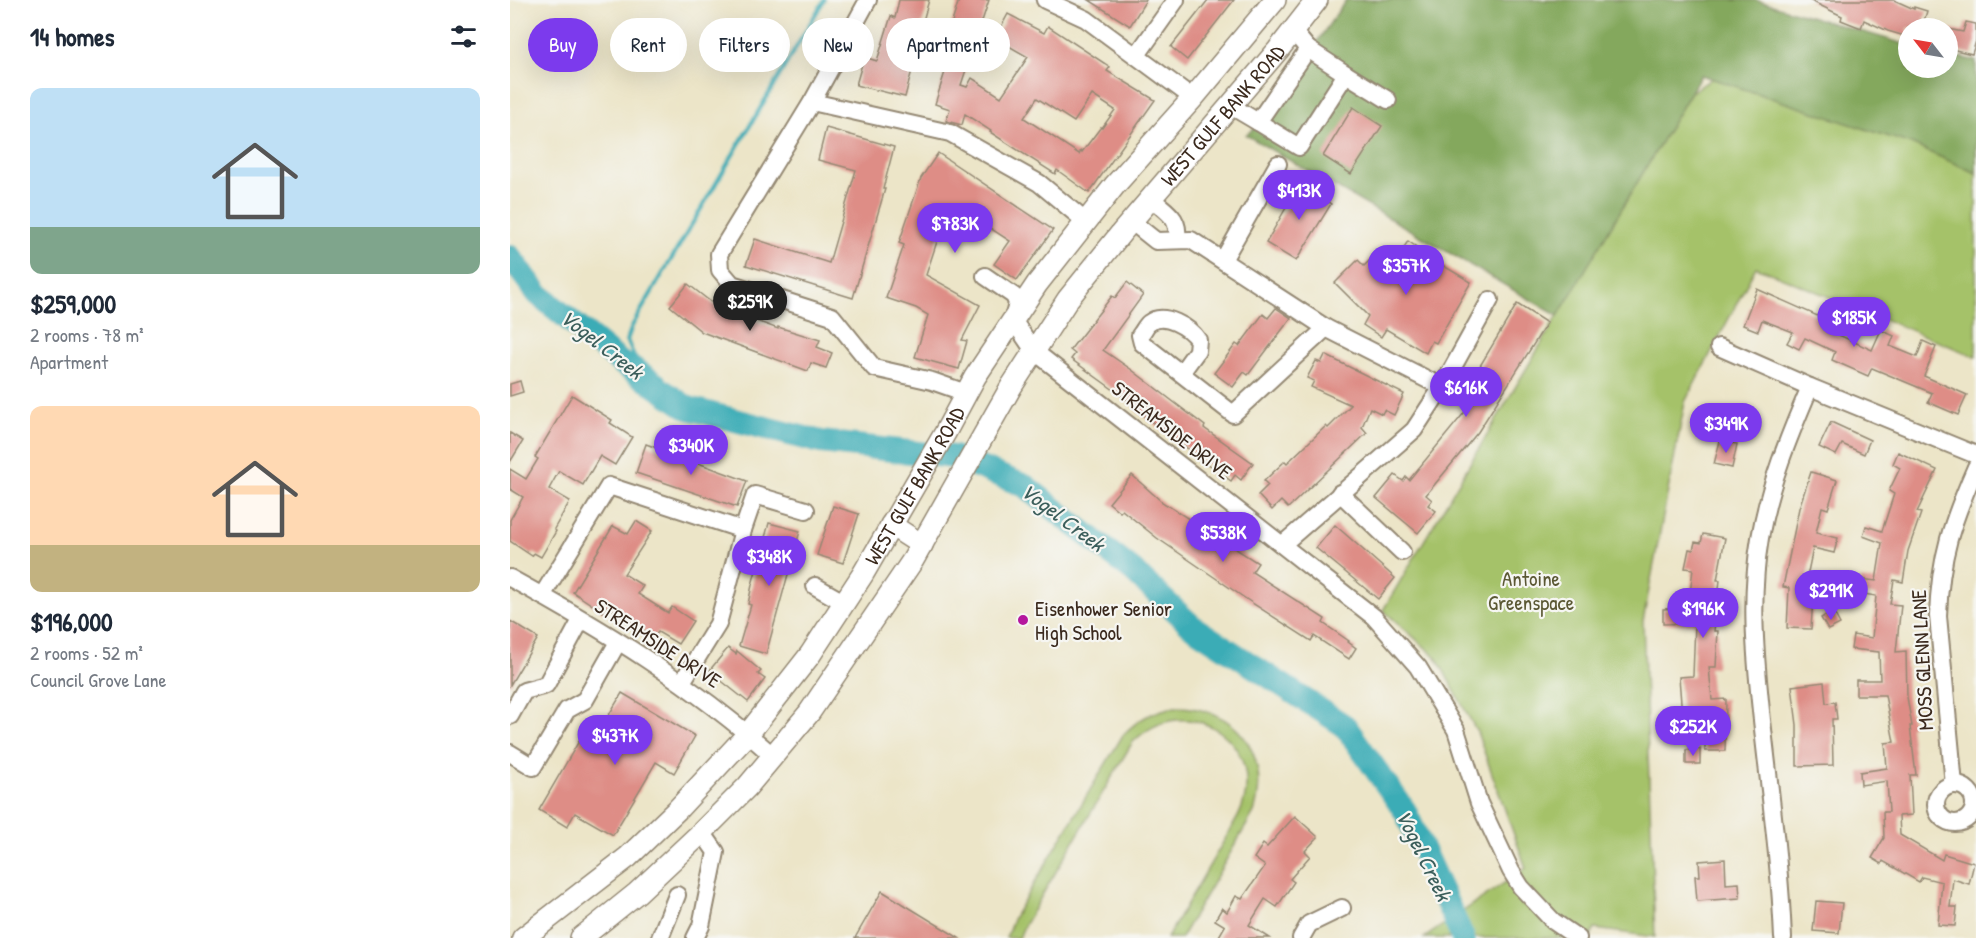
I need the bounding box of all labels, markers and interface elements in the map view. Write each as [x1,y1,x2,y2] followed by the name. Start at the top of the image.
[528,18,598,72] chip: Buy
[610,18,687,72] chip: Rent
[699,18,790,72] chip: Filters
[802,18,874,72] chip: New
[886,18,1010,72] chip: Apartment
[1898,18,1958,78] north arrow
[1898,18,1958,78] map controls
[30,19,115,54] text: 14 homes
[447,20,480,53] icon: filters
[1153,38,1291,192] street label: WEST GULF BANK ROAD
[201,127,309,235] icon: home
[1257,170,1341,221] pin: $413K
[1277,176,1321,203] text: $413K
[913,203,997,254] pin: $783K
[931,209,979,236] text: $783K
[1364,245,1448,296] pin: $357K
[1382,251,1430,278] text: $357K
[708,281,792,332] pin: $259K
[30,286,116,321] text: $259,000
[727,287,773,314] text: $259K
[1812,297,1896,348] pin: $185K
[554,302,651,387] water label: Vogel Creek
[1832,303,1876,330] text: $185K
[30,321,144,348] text: 2 rooms · 78 m²
[30,348,108,375] text: Apartment
[1424,367,1508,418] pin: $616K
[1444,373,1488,400] text: $616K
[1106,374,1238,486] street label: STREAMSIDE DRIVE
[857,401,971,570] street label: WEST GULF BANK ROAD
[1684,403,1768,454] pin: $349K
[1704,409,1748,436] text: $349K
[649,425,733,476] pin: $340K
[668,431,714,458] text: $340K
[201,445,309,553] icon: home
[1015,476,1113,560] water label: Vogel Creek
[1181,512,1265,563] pin: $538K
[1200,518,1246,545] text: $538K
[727,536,811,587] pin: $348K
[746,542,792,569] text: $348K
[1488,564,1574,617] park label: Antoine Greenspace
[1789,570,1873,621] pin: $291K
[1809,576,1853,603] text: $291K
[1661,588,1745,639] pin: $196K
[1904,589,1940,731] street label: MOSS GLENN LANE
[589,591,727,695] street label: STREAMSIDE DRIVE
[1035,594,1172,647] place label: Eisenhower Senior High School
[1681,594,1725,621] text: $196K
[30,604,113,639] text: $196,000
[1016,613,1030,627] marker: Eisenhower Senior High School
[30,639,143,666] text: 2 rooms · 52 m²
[30,666,166,693] text: Council Grove Lane
[1651,706,1735,757] pin: $252K
[1669,712,1717,739] text: $252K
[573,715,657,766] pin: $437K
[592,721,638,748] text: $437K
[1389,804,1460,907] water label: Vogel Creek

